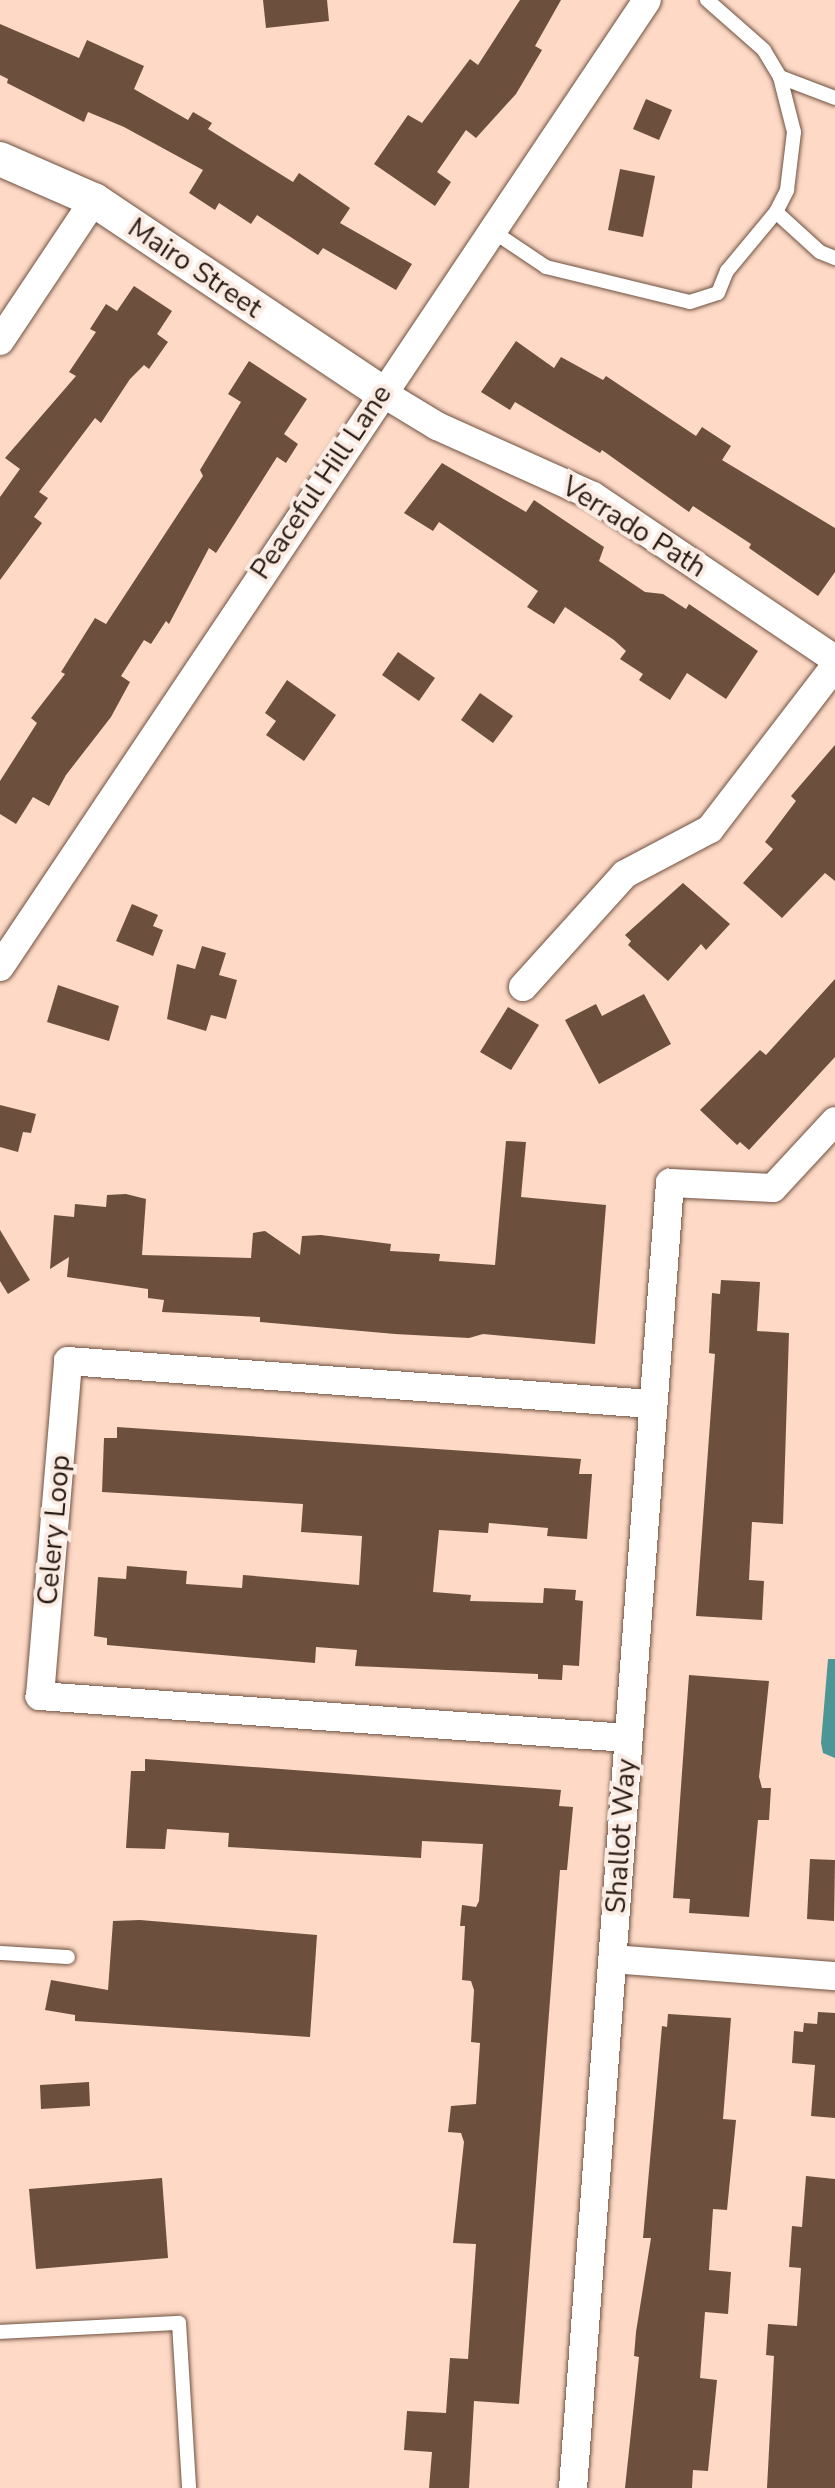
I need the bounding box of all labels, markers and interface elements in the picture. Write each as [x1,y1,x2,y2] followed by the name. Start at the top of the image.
[122,211,268,325] street label: Mairo Street
[244,378,398,586] street label: Peaceful Hill Lane
[556,469,712,585] street label: Verrado Path
[31,1453,77,1607] street label: Celery Loop
[599,1757,643,1915] street label: Shallot Way

